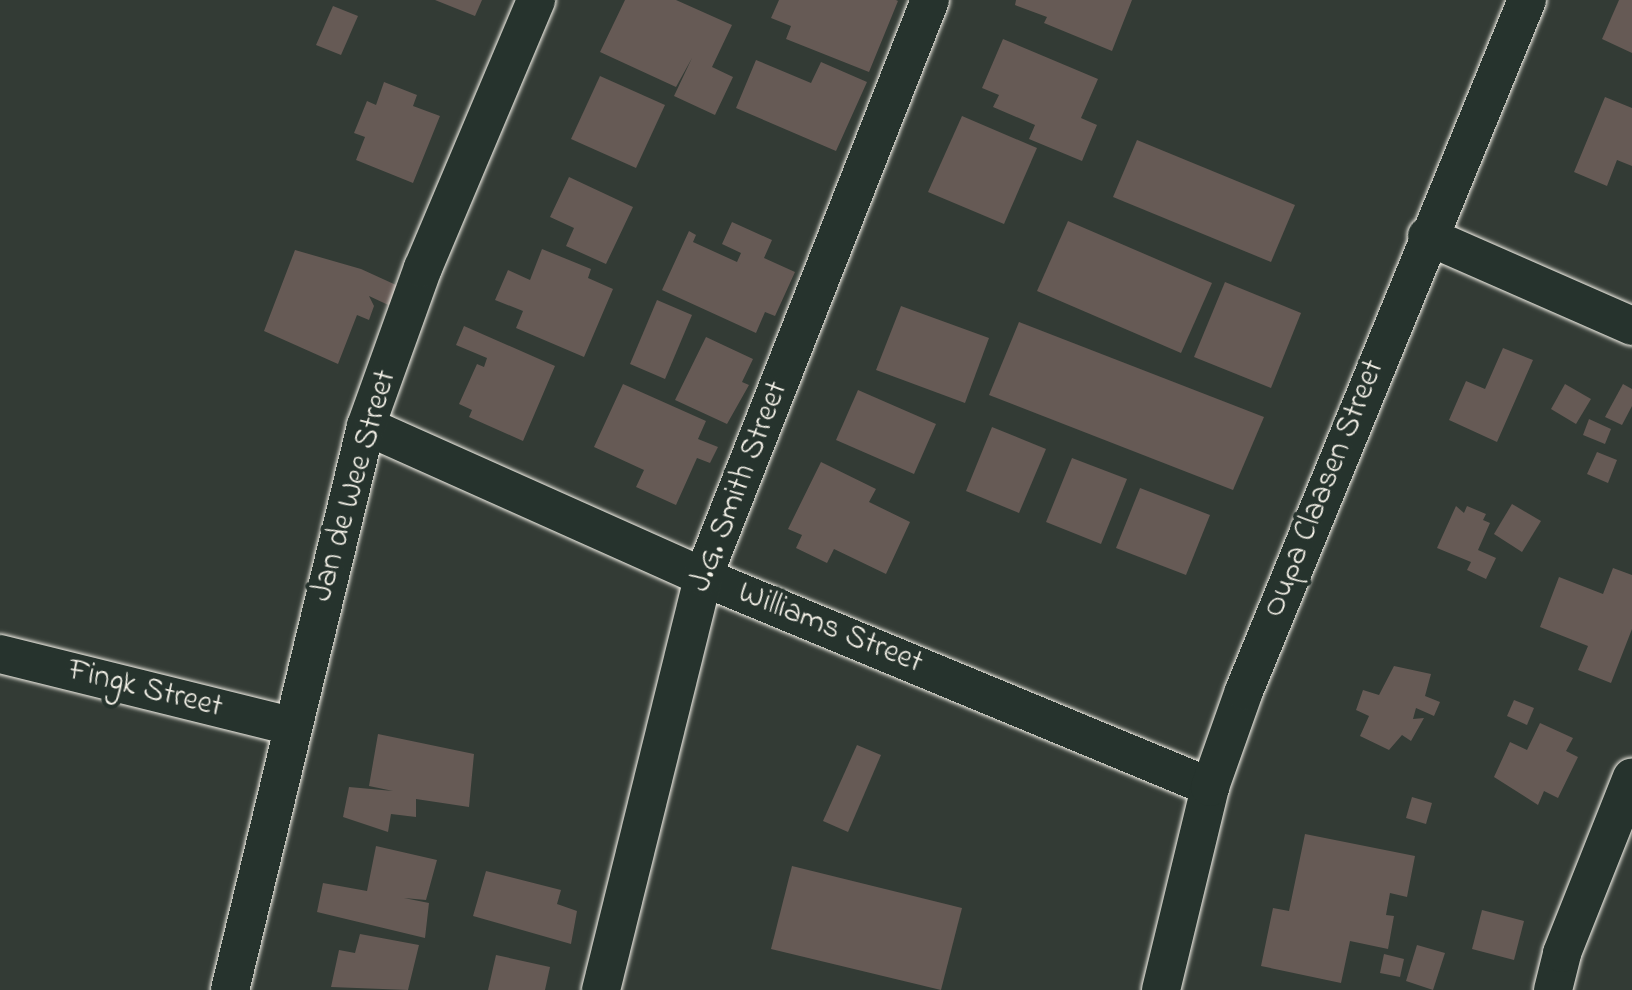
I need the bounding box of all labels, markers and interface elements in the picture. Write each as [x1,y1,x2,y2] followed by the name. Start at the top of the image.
[1256,355,1394,623] street label: Oupa Claasen Street
[304,366,406,606] street label: Jan de Wee Street
[682,376,798,598] street label: J.G. Smith Street
[732,575,928,683] street label: Williams Street
[64,652,226,728] street label: Fingk Street

